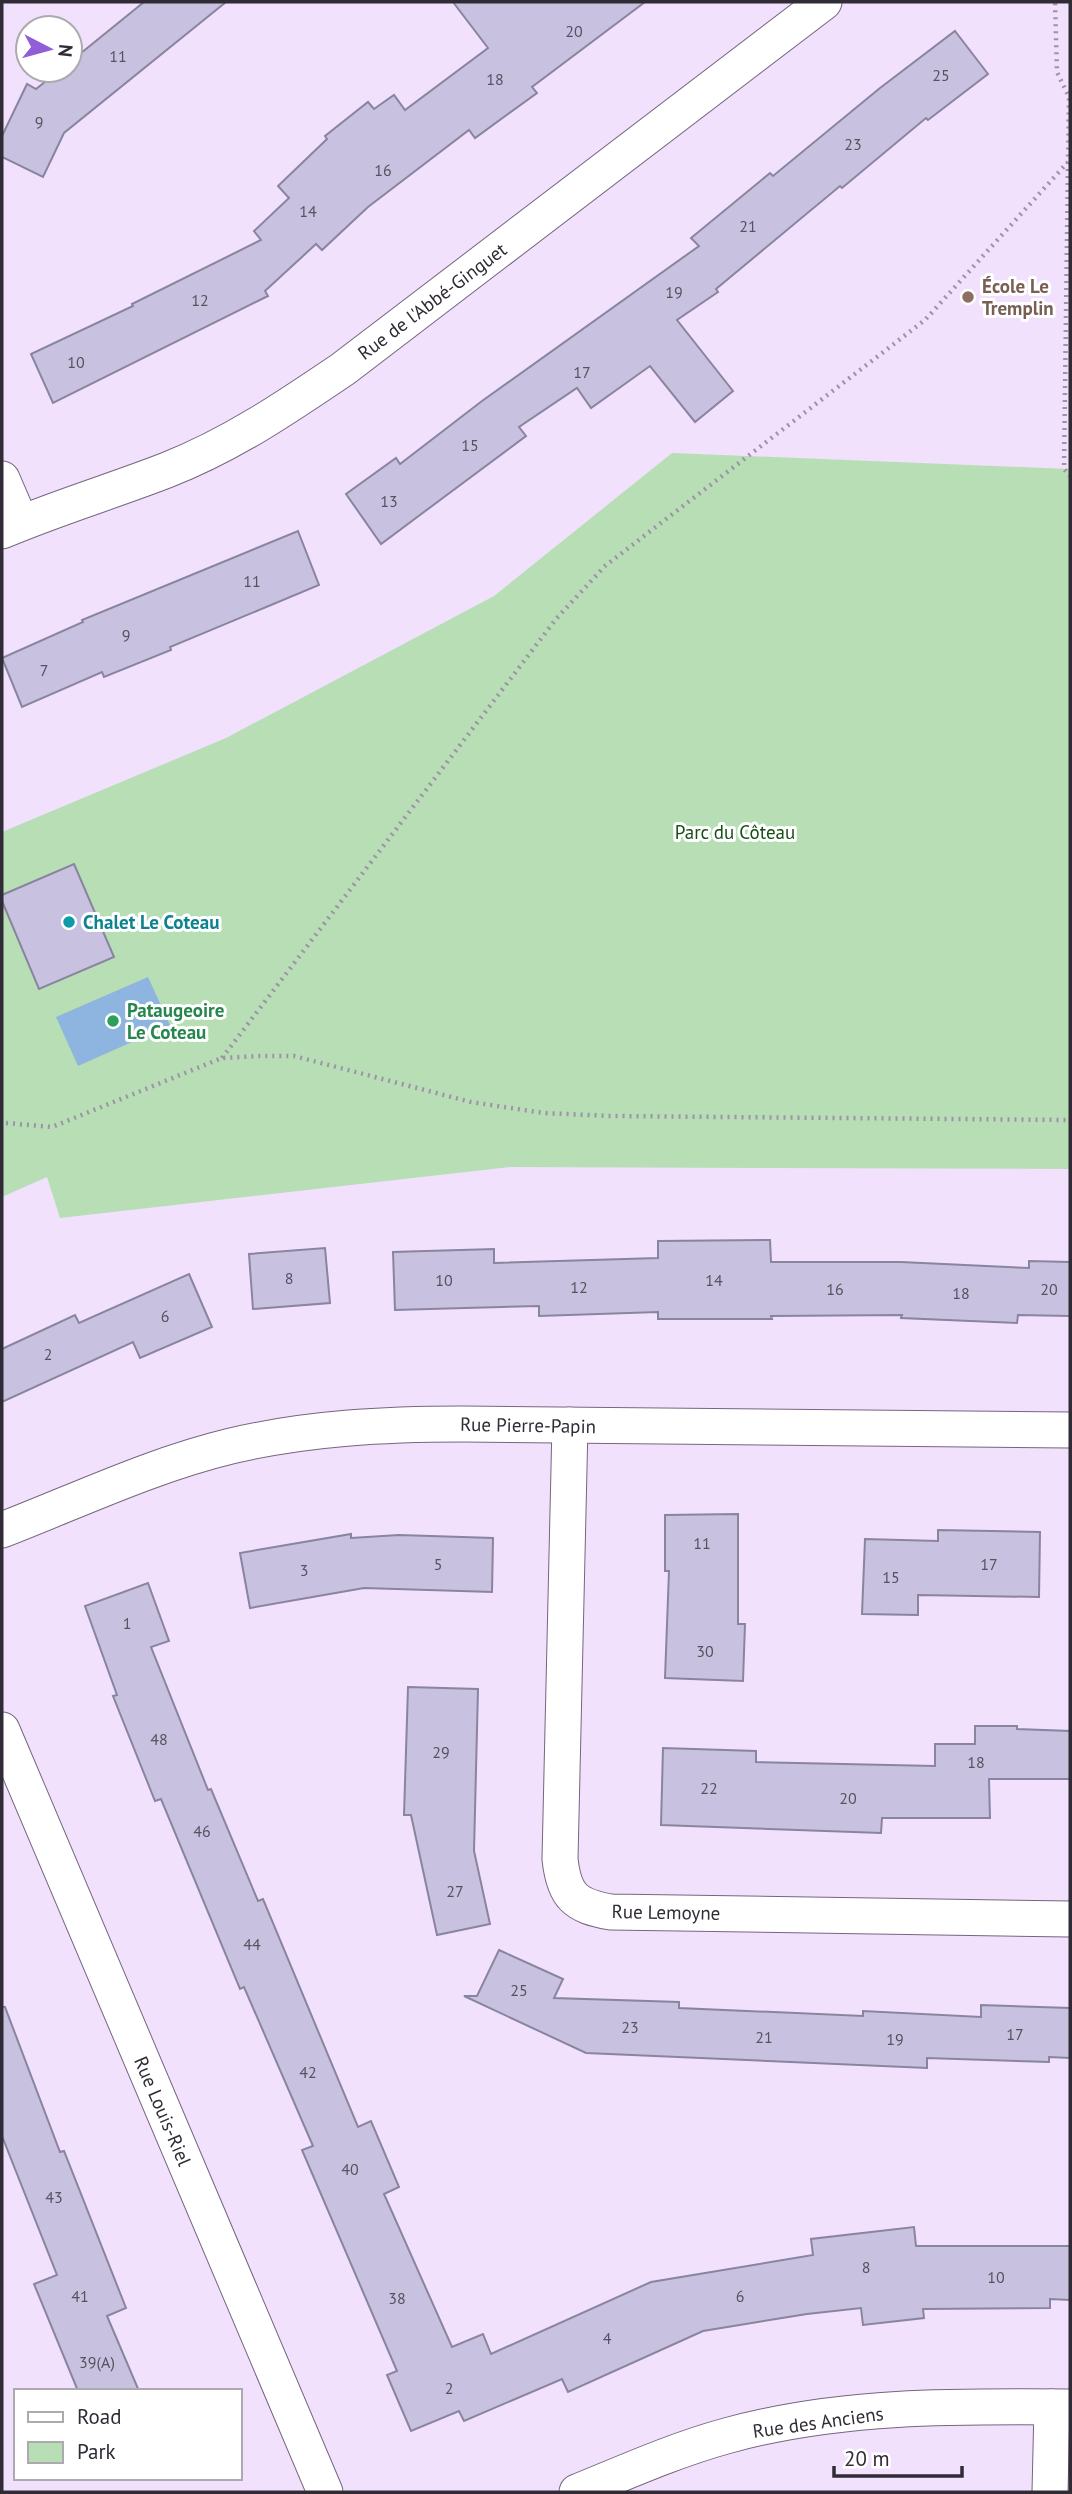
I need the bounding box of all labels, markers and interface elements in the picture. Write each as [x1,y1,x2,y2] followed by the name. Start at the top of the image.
[14,14,84,84] north arrow
[565,21,583,41] house number: 20
[53,43,78,58] text: N
[109,46,127,66] house number: 11
[932,65,950,85] house number: 25
[486,69,504,89] house number: 18
[35,112,43,132] house number: 9
[844,134,862,154] house number: 23
[374,160,392,180] house number: 16
[299,201,317,221] house number: 14
[739,216,757,236] house number: 21
[353,237,512,365] street label: Rue de l'Abbé-Ginguet
[982,274,1054,320] place label: École Le Tremplin
[665,282,683,302] house number: 19
[960,289,976,305] marker: École Le Tremplin
[191,290,209,310] house number: 12
[67,352,85,372] house number: 10
[573,362,591,382] house number: 17
[461,435,479,455] house number: 15
[380,491,398,511] house number: 13
[243,571,261,591] house number: 11
[122,625,130,645] house number: 9
[40,660,48,680] house number: 7
[675,820,795,844] park label: Parc du Côteau
[83,910,219,934] place label: Chalet Le Coteau
[61,914,77,930] marker: Chalet Le Coteau
[127,998,224,1044] place label: Pataugeoire Le Coteau
[105,1013,121,1029] marker: Pataugeoire Le Coteau
[285,1268,293,1288] house number: 8
[435,1270,453,1290] house number: 10
[705,1270,723,1290] house number: 14
[570,1277,588,1297] house number: 12
[826,1279,844,1299] house number: 16
[1040,1279,1058,1299] house number: 20
[952,1283,970,1303] house number: 18
[161,1306,169,1326] house number: 6
[44,1344,52,1364] house number: 2
[460,1412,596,1438] street label: Rue Pierre-Papin
[693,1533,711,1553] house number: 11
[434,1554,442,1574] house number: 5
[980,1554,998,1574] house number: 17
[300,1560,308,1580] house number: 3
[882,1567,900,1587] house number: 15
[123,1613,131,1633] house number: 1
[696,1641,714,1661] house number: 30
[150,1729,168,1749] house number: 48
[432,1742,450,1762] house number: 29
[967,1752,985,1772] house number: 18
[700,1778,718,1798] house number: 22
[839,1788,857,1808] house number: 20
[193,1821,211,1841] house number: 46
[446,1881,464,1901] house number: 27
[611,1899,721,1925] street label: Rue Lemoyne
[243,1934,261,1954] house number: 44
[510,1980,528,2000] house number: 25
[621,2017,639,2037] house number: 23
[1006,2024,1024,2044] house number: 17
[755,2027,773,2047] house number: 21
[886,2029,904,2049] house number: 19
[129,2053,197,2170] street label: Rue Louis-Riel
[299,2062,317,2082] house number: 42
[341,2159,359,2179] house number: 40
[45,2187,63,2207] house number: 43
[862,2257,870,2277] house number: 8
[987,2267,1005,2287] house number: 10
[71,2286,89,2306] house number: 41
[736,2286,744,2306] house number: 6
[388,2288,406,2308] house number: 38
[603,2328,612,2348] house number: 4
[79,2352,115,2372] house number: 39(A)
[445,2378,453,2398] house number: 2
[14,2389,242,2480] legend
[751,2401,885,2443] street label: Rue des Anciens
[77,2403,121,2430] text: Road
[834,2434,962,2478] scale bar
[77,2438,116,2465] text: Park
[844,2445,890,2472] text: 20 m

